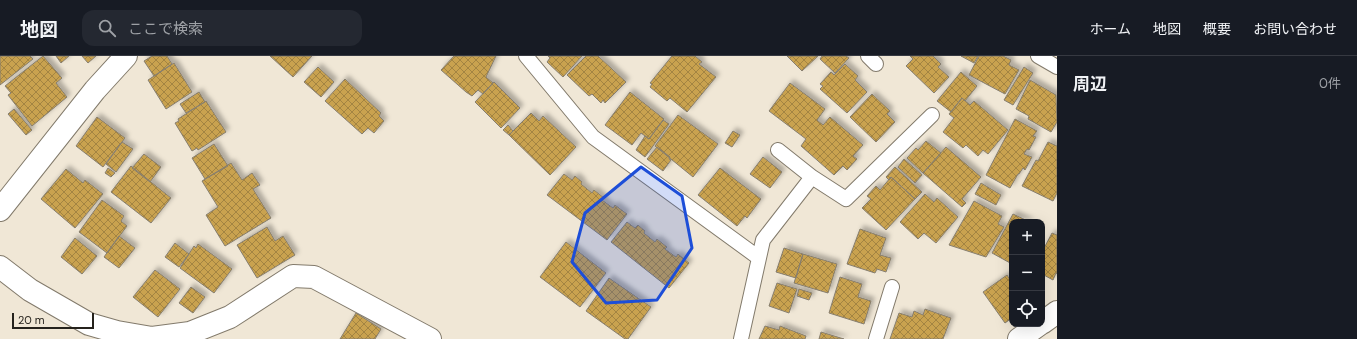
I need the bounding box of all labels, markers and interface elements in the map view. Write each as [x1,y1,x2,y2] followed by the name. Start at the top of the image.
[82,10,362,46] search box
[20,17,58,42] text: 地図
[96,17,118,39] icon: search
[128,19,203,39] text: ここで検索
[1089,20,1131,38] text: ホーム
[1153,20,1181,38] text: 地図
[1203,20,1231,38] text: 概要
[1253,20,1337,38] text: お問い合わせ
[1073,73,1107,95] text: 周辺
[1319,75,1341,92] text: 0件
[1009,219,1045,327] map controls
[1009,219,1045,255] button: +
[1009,255,1045,291] button: −
[1009,291,1045,327] button: locate
[12,311,94,330] scale bar
[18,313,44,327] text: 20 m

